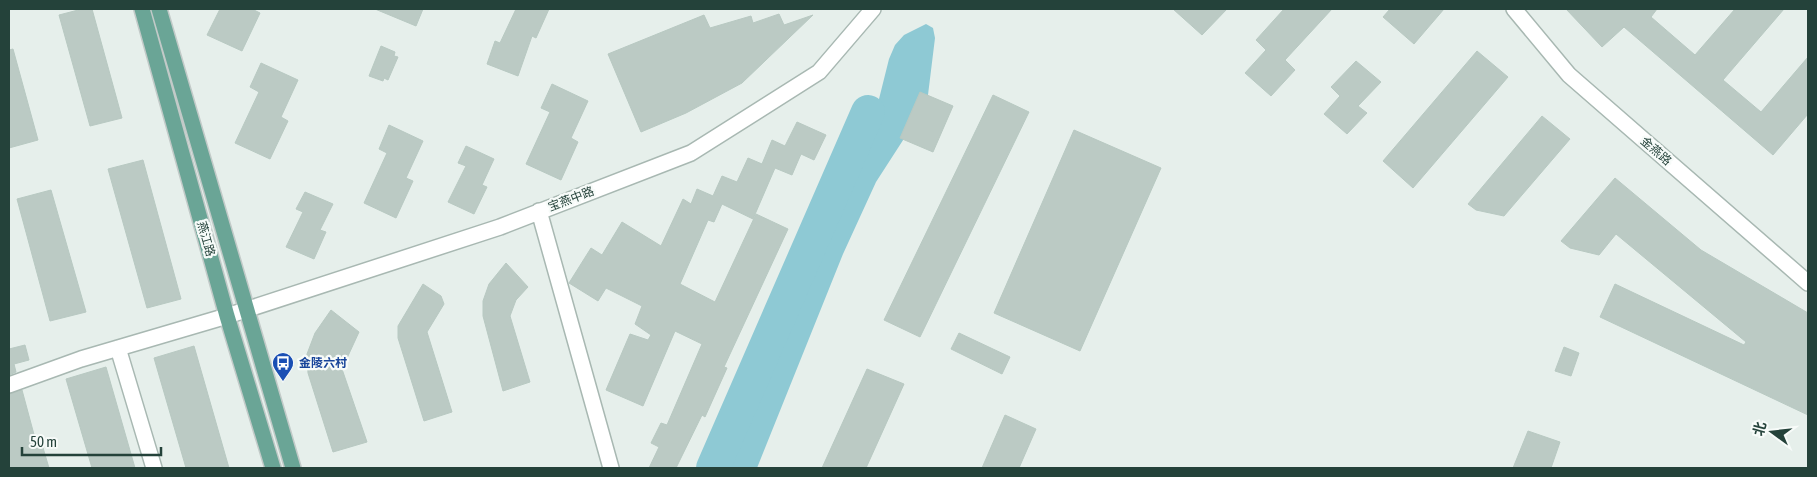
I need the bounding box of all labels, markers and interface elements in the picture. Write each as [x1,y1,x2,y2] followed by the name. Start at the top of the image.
[1638,134,1674,168] street label: 金燕路
[546,184,596,214] street label: 宝燕中路
[194,220,218,258] street label: 燕江路
[271,351,295,382] bus stop icon: 金陵六村
[299,356,347,370] place label: 金陵六村
[1747,407,1797,457] north arrow
[1750,420,1769,437] text: 北
[22,424,161,456] scale bar
[30,433,57,450] text: 50 m

